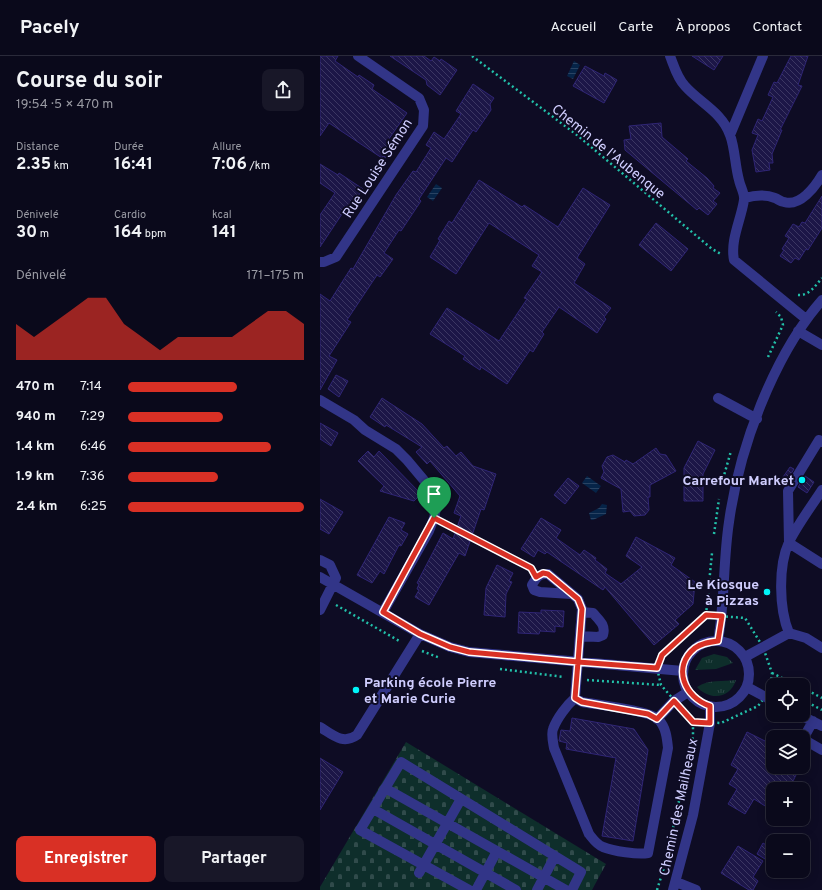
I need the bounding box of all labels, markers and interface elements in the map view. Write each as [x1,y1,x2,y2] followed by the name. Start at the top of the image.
[20,16,80,40] text: Pacely
[550,19,596,36] text: Accueil
[618,19,653,36] text: Carte
[675,19,731,36] text: À propos
[753,19,802,36] text: Contact
[16,68,163,95] text: Course du soir
[262,69,304,111] button: share
[16,97,113,113] text: 19:54 · 5 × 470 m
[548,101,668,203] street label: Chemin de l'Aubenque
[340,116,417,222] street label: Rue Louise Sémon
[16,140,59,154] text: Distance
[114,140,144,154] text: Durée
[212,140,241,154] text: Allure
[16,154,51,176] text: 2.35
[114,154,153,176] text: 16:41
[212,154,247,176] text: 7:06
[51,159,69,173] text: km
[247,159,270,173] text: /km
[16,208,59,222] text: Dénivelé
[114,208,146,222] text: Cardio
[212,208,232,222] text: kcal
[16,222,37,244] text: 30
[114,222,142,244] text: 164
[212,222,237,244] text: 141
[37,227,49,241] text: m
[142,227,166,241] text: bpm
[16,268,66,284] text: Dénivelé
[246,268,304,284] text: 171–175 m
[16,379,55,395] text: 470 m
[80,379,102,395] text: 7:14
[16,409,56,425] text: 940 m
[80,409,105,425] text: 7:29
[16,439,55,455] text: 1.4 km
[80,439,107,455] text: 6:46
[16,469,54,485] text: 1.9 km
[80,469,105,485] text: 7:36
[682,473,794,490] place label: Carrefour Market
[797,475,807,485] marker: Carrefour Market
[417,477,451,518] pin
[423,483,445,505] icon: arrive
[16,499,57,515] text: 2.4 km
[80,499,107,515] text: 6:25
[687,577,759,610] place label: Le Kiosque à Pizzas
[762,587,772,597] marker: Le Kiosque à Pizzas
[364,675,497,708] place label: Parking école Pierre et Marie Curie
[766,678,810,878] map controls
[766,678,810,722] button: locate
[351,685,361,695] marker: Parking école Pierre et Marie Curie
[766,730,810,774] button: layers
[657,737,702,878] street label: Chemin des Mailheaux
[766,782,810,826] button: +
[766,834,810,878] button: −
[16,836,156,882] button: Enregistrer
[164,836,304,882] button: Partager

